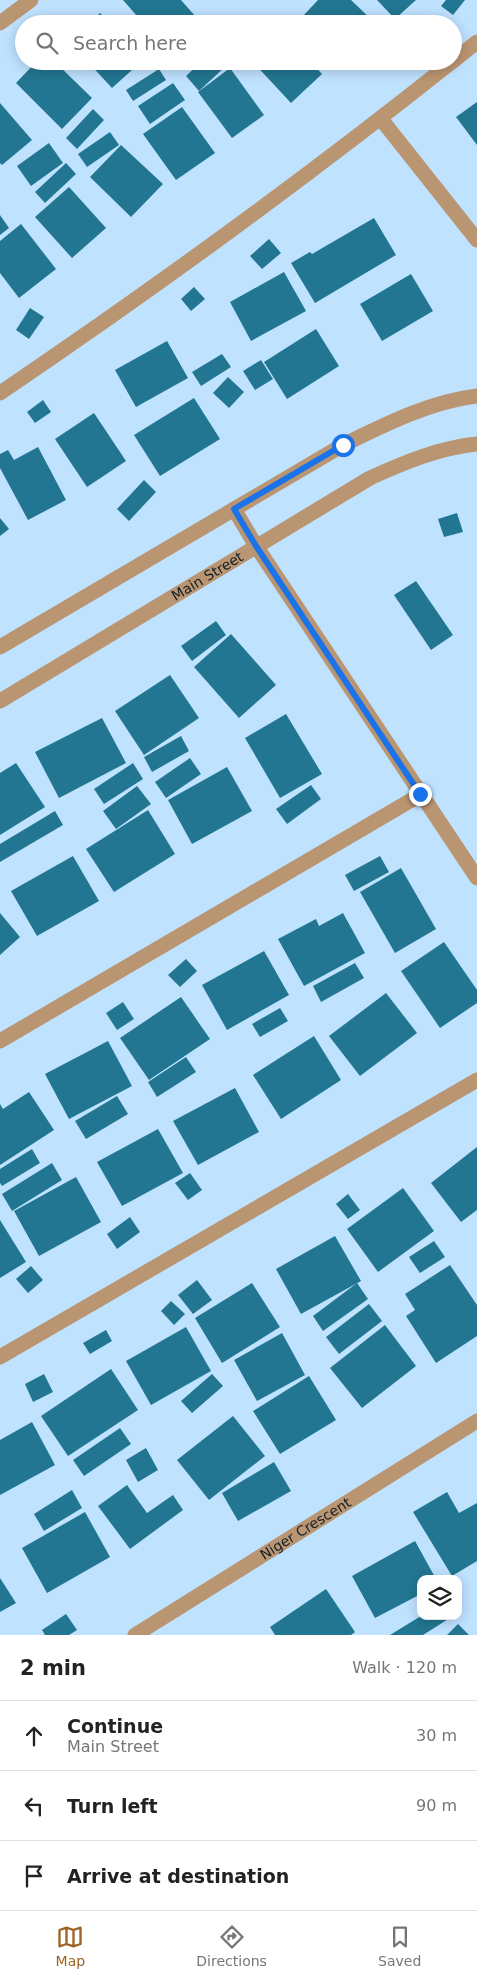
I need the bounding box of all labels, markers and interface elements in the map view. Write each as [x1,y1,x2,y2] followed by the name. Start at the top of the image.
[15,15,462,70] search box
[33,29,61,57] icon: search
[73,32,187,54] text: Search here
[332,434,355,457] route start
[169,548,246,604] street label: Main Street
[409,783,432,806] route end
[257,1494,354,1563] street label: Niger Crescent
[417,1575,462,1620] map controls
[417,1575,462,1620] button: layers
[20,1656,86,1680] text: 2 min
[352,1658,457,1677] text: Walk · 120 m
[67,1715,163,1737] text: Continue
[20,1722,48,1750] icon: ahead
[416,1726,457,1745] text: 30 m
[67,1737,159,1756] text: Main Street
[20,1792,48,1820] icon: left
[67,1795,158,1817] text: Turn left
[416,1796,457,1815] text: 90 m
[20,1862,48,1890] icon: arrive
[67,1865,289,1887] text: Arrive at destination
[56,1923,85,1969] tab: Map
[196,1923,267,1969] tab: Directions
[378,1923,421,1969] tab: Saved

